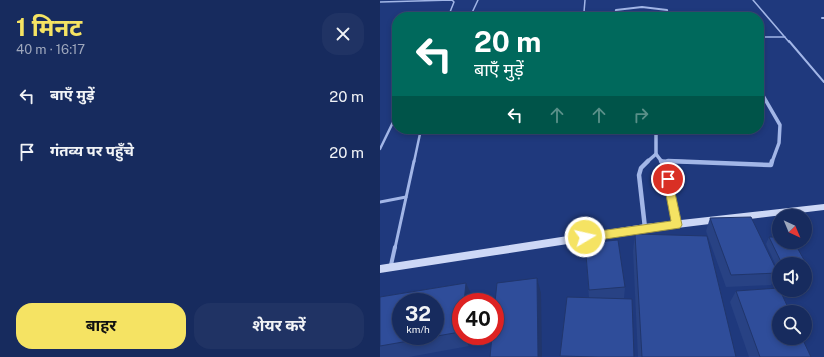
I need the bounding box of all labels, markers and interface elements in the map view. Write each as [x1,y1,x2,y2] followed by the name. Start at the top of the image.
[16,13,82,41] text: 1 मिनट
[322,13,364,55] button: close
[474,25,541,58] text: 20 m
[408,28,460,80] icon: left
[16,42,85,57] text: 40 m · 16:17
[474,59,524,80] text: बाएँ मुड़ें
[16,85,38,107] icon: left
[50,86,95,103] text: बाएँ मुड़ें
[329,88,364,105] text: 20 m
[504,104,526,126] icon: left
[546,104,568,126] icon: ahead
[588,104,610,126] icon: ahead
[630,104,652,126] icon: right
[16,141,38,163] icon: arrive
[50,142,134,159] text: गंतव्य पर पहुँचे
[329,144,364,161] text: 20 m
[651,162,685,196] pin
[657,168,679,190] icon: arrive
[772,209,812,249] north arrow
[772,209,812,345] map controls
[564,216,606,258] position arrow
[772,257,812,297] button: sound
[452,293,504,345] speed limit sign: 40
[405,302,431,326] text: 32
[16,303,186,349] button: बाहर
[194,303,364,349] button: शेयर करें
[772,305,812,345] button: search
[406,323,430,335] text: km/h

